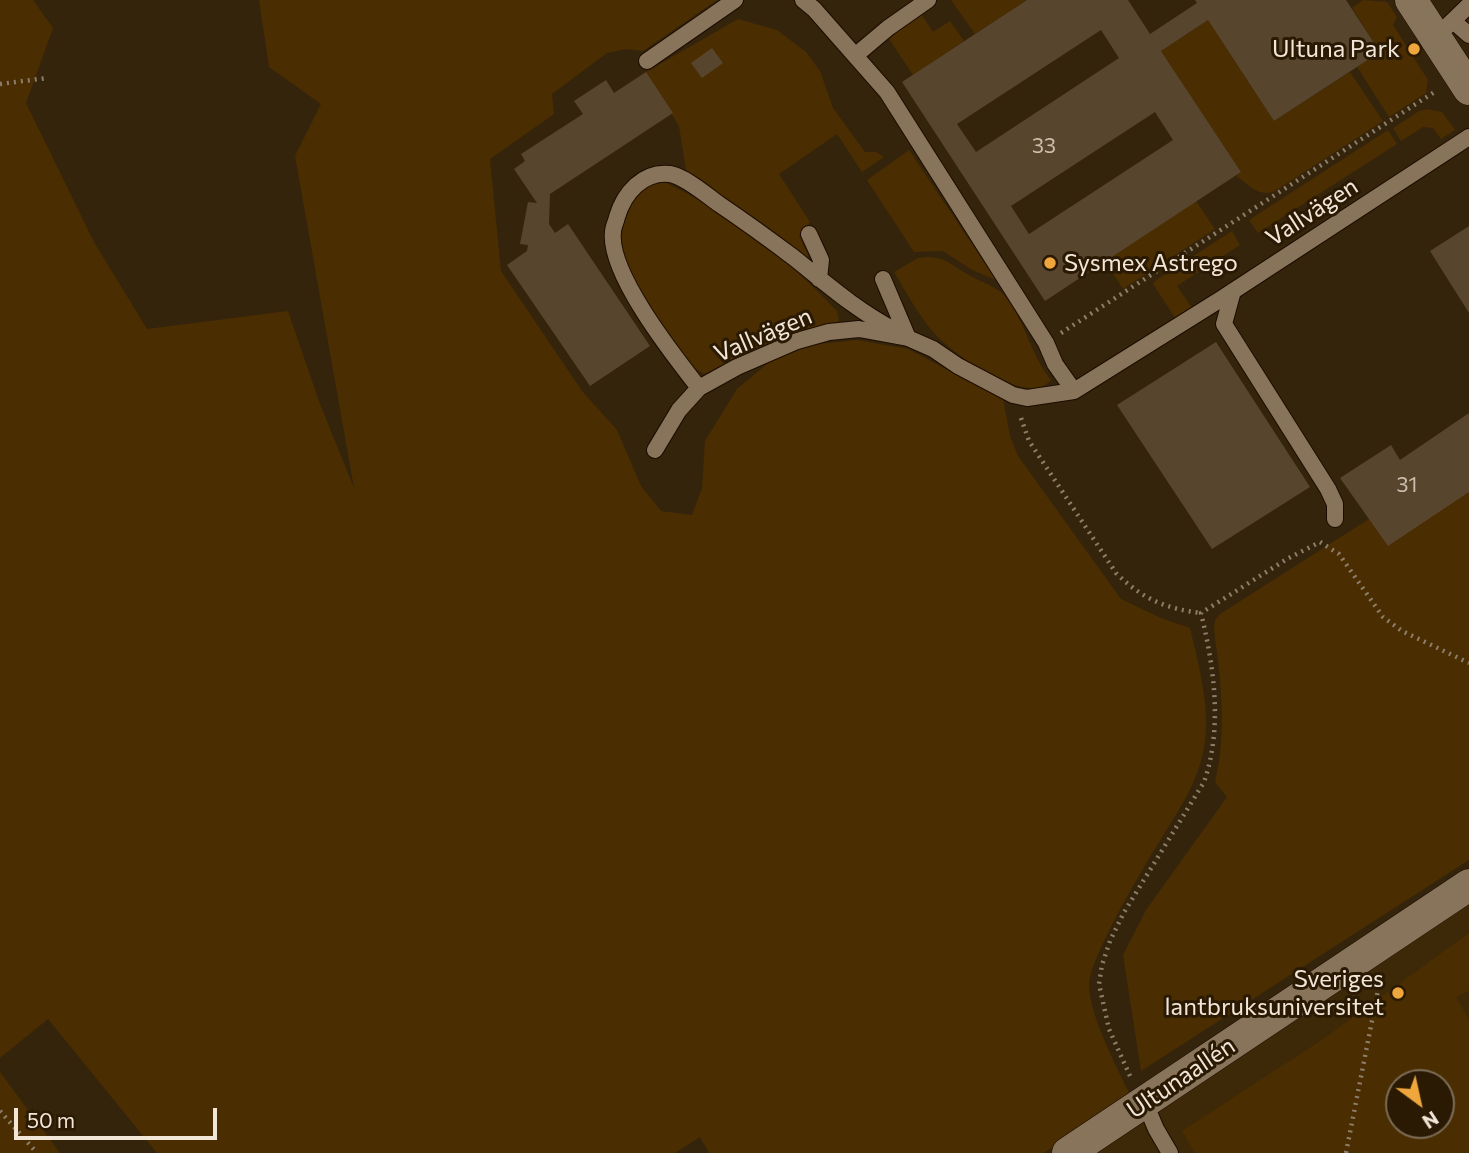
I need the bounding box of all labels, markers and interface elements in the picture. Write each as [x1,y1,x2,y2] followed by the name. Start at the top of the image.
[1272,35,1400,63] place label: Ultuna Park
[1406,41,1422,57] marker: Ultuna Park
[1032,133,1056,159] house number: 33
[1261,172,1363,252] street label: Vallvägen
[1064,249,1238,277] place label: Sysmex Astrego
[1042,255,1058,271] marker: Sysmex Astrego
[710,301,816,369] street label: Vallvägen
[1397,472,1417,498] house number: 31
[1165,965,1384,1021] place label: Sveriges lantbruksuniversitet
[1390,985,1406,1001] marker: Sveriges lantbruksuniversitet
[1121,1031,1241,1125] street label: Ultunaallén
[1385,1069,1455,1139] north arrow
[18,1094,220,1138] scale bar
[27,1107,75,1132] text: 50 m
[1418,1107,1443,1134] text: N

